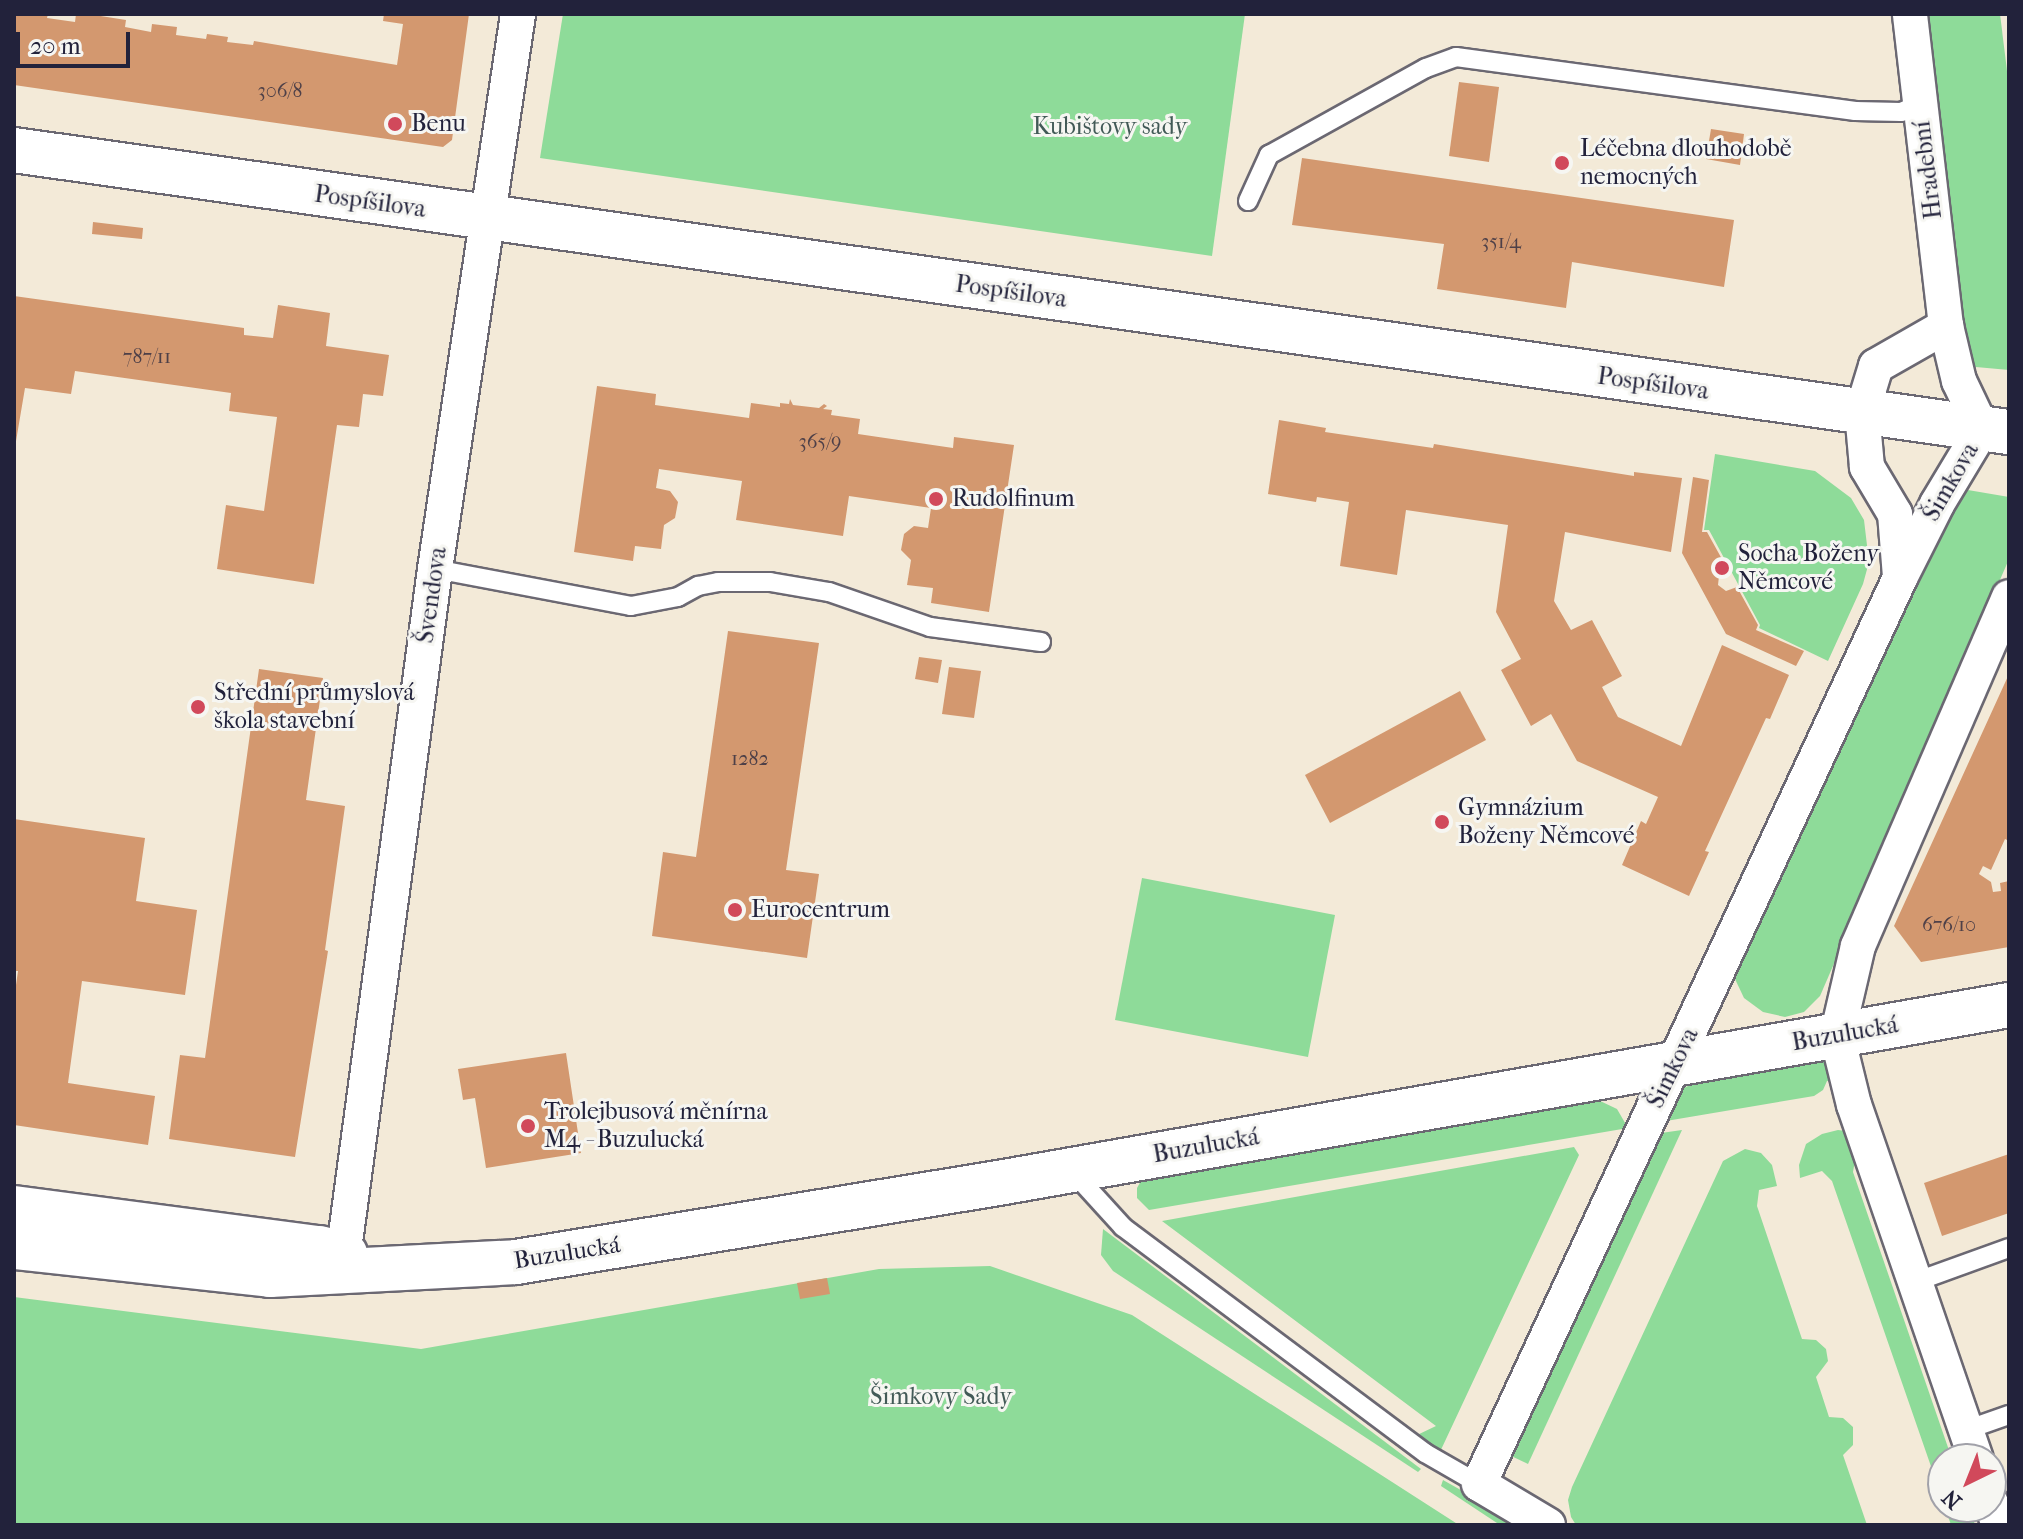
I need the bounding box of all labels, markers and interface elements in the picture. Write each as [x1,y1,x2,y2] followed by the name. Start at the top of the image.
[20,16,134,66] scale bar
[30,32,81,60] text: 20 m
[258,78,302,102] house number: 306/8
[411,110,466,138] place label: Benu
[1033,113,1187,141] park label: Kubištovy sady
[386,115,404,133] marker: Benu
[1908,119,1948,221] street label: Hradební
[1580,135,1792,191] place label: Léčebna dlouhodobě nemocných
[1551,152,1573,174] marker: Léčebna dlouhodobě nemocných
[313,180,427,224] street label: Pospíšilova
[1481,229,1521,253] house number: 351/4
[954,270,1068,314] street label: Pospíšilova
[123,344,171,368] house number: 787/11
[1596,362,1710,406] street label: Pospíšilova
[798,429,842,453] house number: 365/9
[1917,438,1985,526] street label: Šimkova
[952,485,1075,513] place label: Rudolfinum
[927,490,945,508] marker: Rudolfinum
[1738,540,1879,596] place label: Socha Boženy Němcové
[411,545,453,645] street label: Švendova
[1713,559,1731,577] marker: Socha Boženy Němcové
[214,679,415,735] place label: Střední průmyslová škola stavební
[189,698,207,716] marker: Střední průmyslová škola stavební
[731,746,769,770] house number: 1282
[1458,794,1635,850] place label: Gymnázium Boženy Němcové
[1433,813,1451,831] marker: Gymnázium Boženy Němcové
[751,896,890,924] place label: Eurocentrum
[726,901,744,919] marker: Eurocentrum
[1922,912,1976,936] house number: 676/10
[1790,1011,1900,1057] street label: Buzulucká
[1641,1023,1705,1113] street label: Šimkova
[544,1098,768,1154] place label: Trolejbusová měnírna M4 - Buzulucká
[519,1117,537,1135] marker: Trolejbusová měnírna M4 - Buzulucká
[1151,1123,1261,1169] street label: Buzulucká
[512,1230,622,1276] street label: Buzulucká
[870,1383,1012,1411] park label: Šimkovy Sady
[1927,1443,2007,1523] north arrow
[1937,1484,1967,1514] text: N

